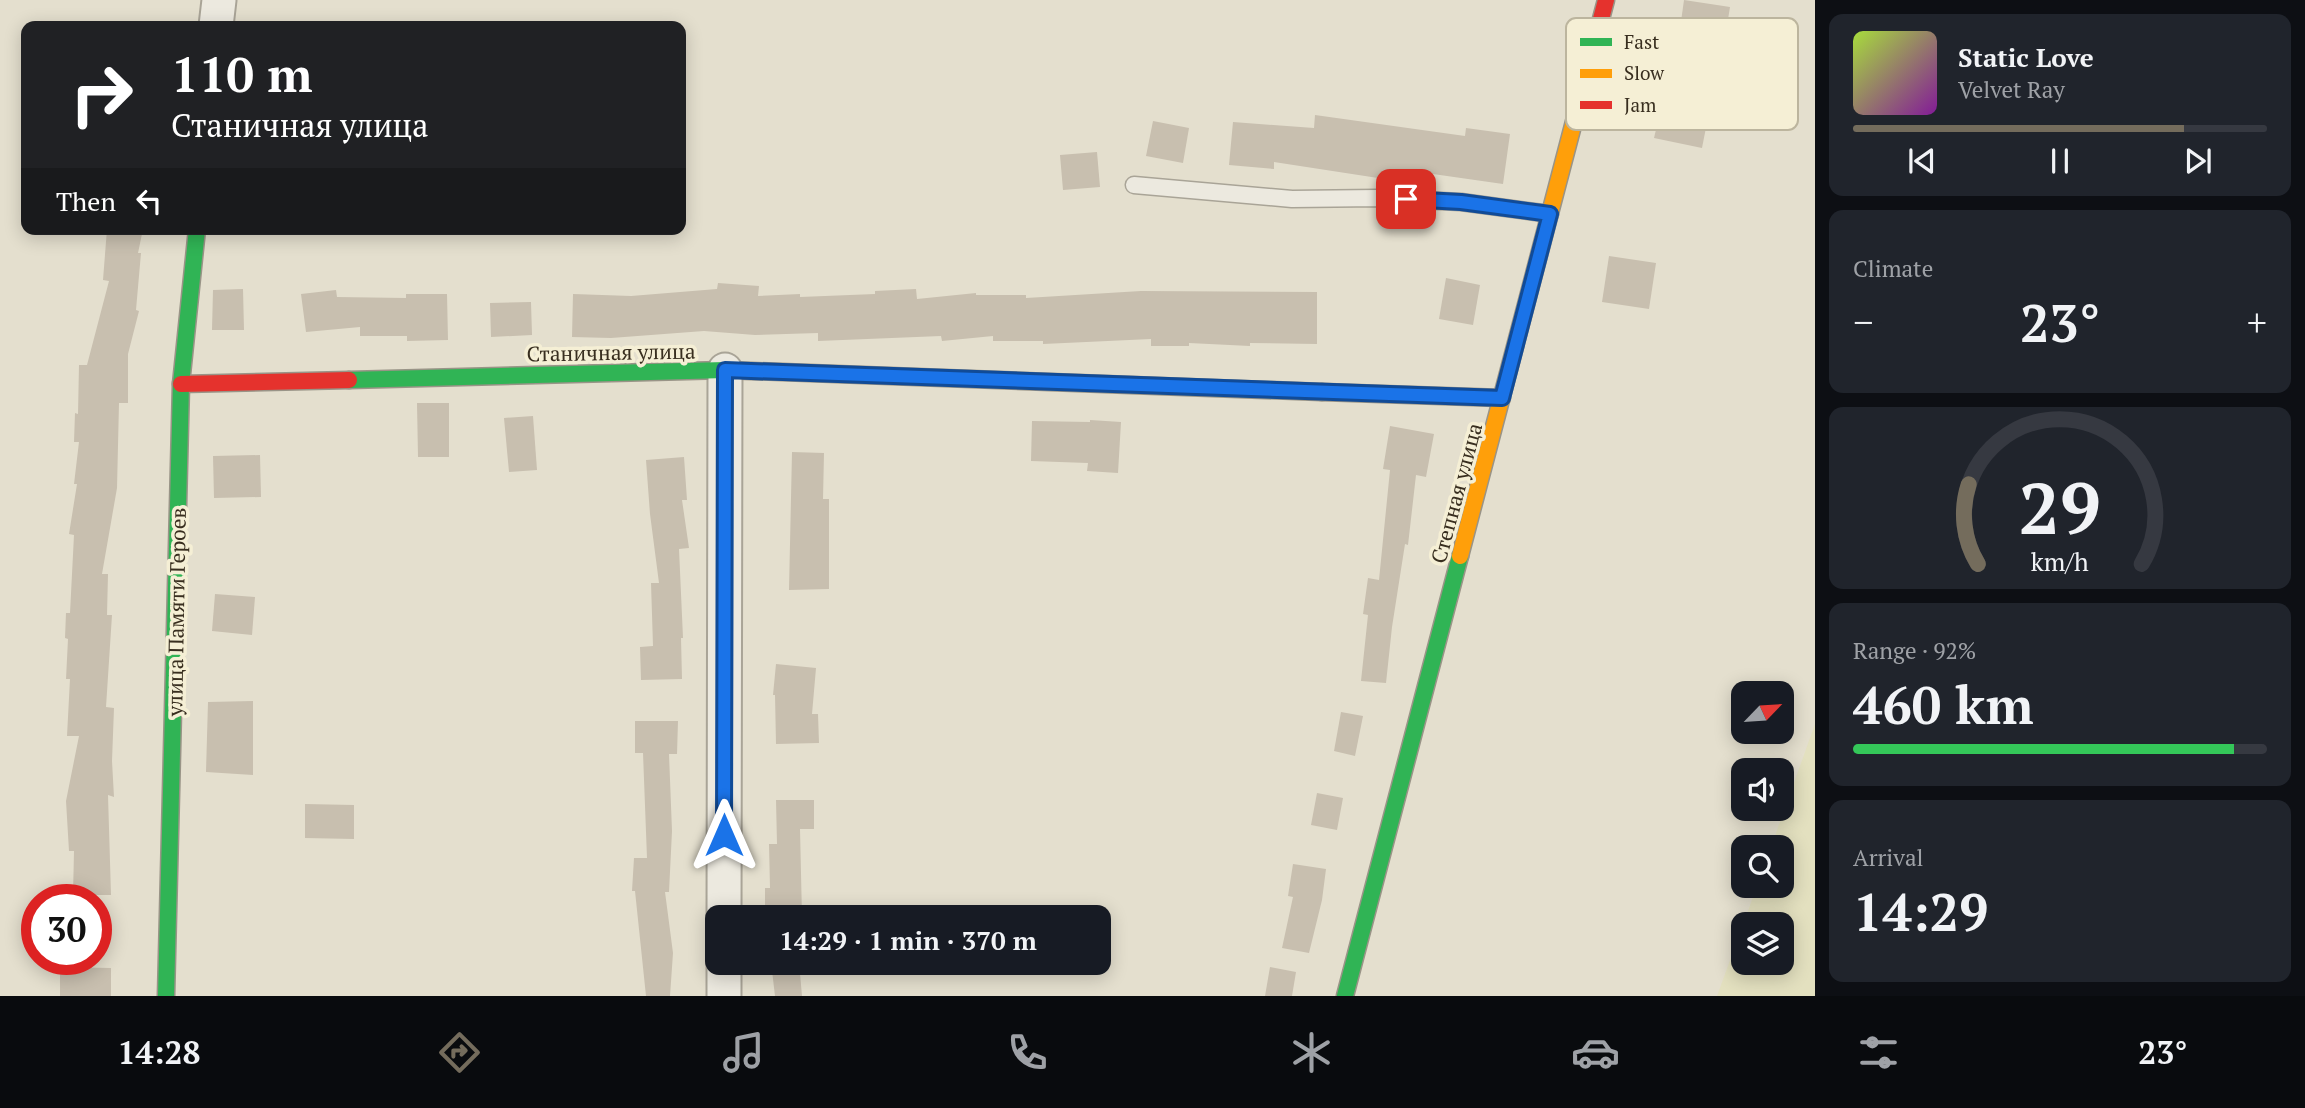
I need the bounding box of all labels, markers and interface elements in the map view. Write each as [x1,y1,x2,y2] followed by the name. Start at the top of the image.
[1566,18,1798,130] legend
[1624,29,1659,54] text: Fast
[1958,40,2094,74] text: Static Love
[171,41,313,106] text: 110 m
[56,49,147,140] icon: right
[1624,60,1665,85] text: Slow
[1958,74,2065,105] text: Velvet Ray
[1624,92,1657,117] text: Jam
[171,104,428,146] text: Станичная улица
[1903,142,1941,180] icon: previous
[2041,142,2079,180] icon: pause
[2179,142,2217,180] icon: next
[1376,169,1436,229] pin
[1387,180,1425,218] icon: arrive
[130,182,168,220] icon: left
[56,184,116,218] text: Then
[1853,253,1933,284] text: Climate
[2020,288,2100,357] text: 23°
[1853,297,1873,347] text: −
[2247,297,2267,347] text: +
[526,337,696,367] street label: Станичная улица
[1424,419,1488,566] street label: Степная улица
[2019,458,2101,555] text: 29
[160,507,192,718] street label: улица Памяти Героев
[2031,545,2089,578] text: km/h
[1853,635,1976,666] text: Range · 92%
[1853,670,2034,739] text: 460 km
[1731,681,1794,744] north arrow
[1731,681,1794,975] map controls
[1731,758,1794,821] button: sound
[687,798,761,872] position arrow
[1731,835,1794,898] button: search
[1853,842,1924,873] text: Arrival
[1853,877,1988,946] text: 14:29
[21,884,112,975] speed limit sign: 30
[1731,912,1794,975] button: layers
[779,923,1037,957] text: 14:29 · 1 min · 370 m
[435,1028,484,1077] icon: directions
[719,1028,768,1077] icon: music
[1003,1028,1052,1077] icon: phone
[1287,1028,1336,1077] icon: climate
[1571,1028,1620,1077] icon: car
[1854,1028,1903,1077] icon: filters
[117,1031,201,1073] text: 14:28
[2138,1031,2188,1073] text: 23°

